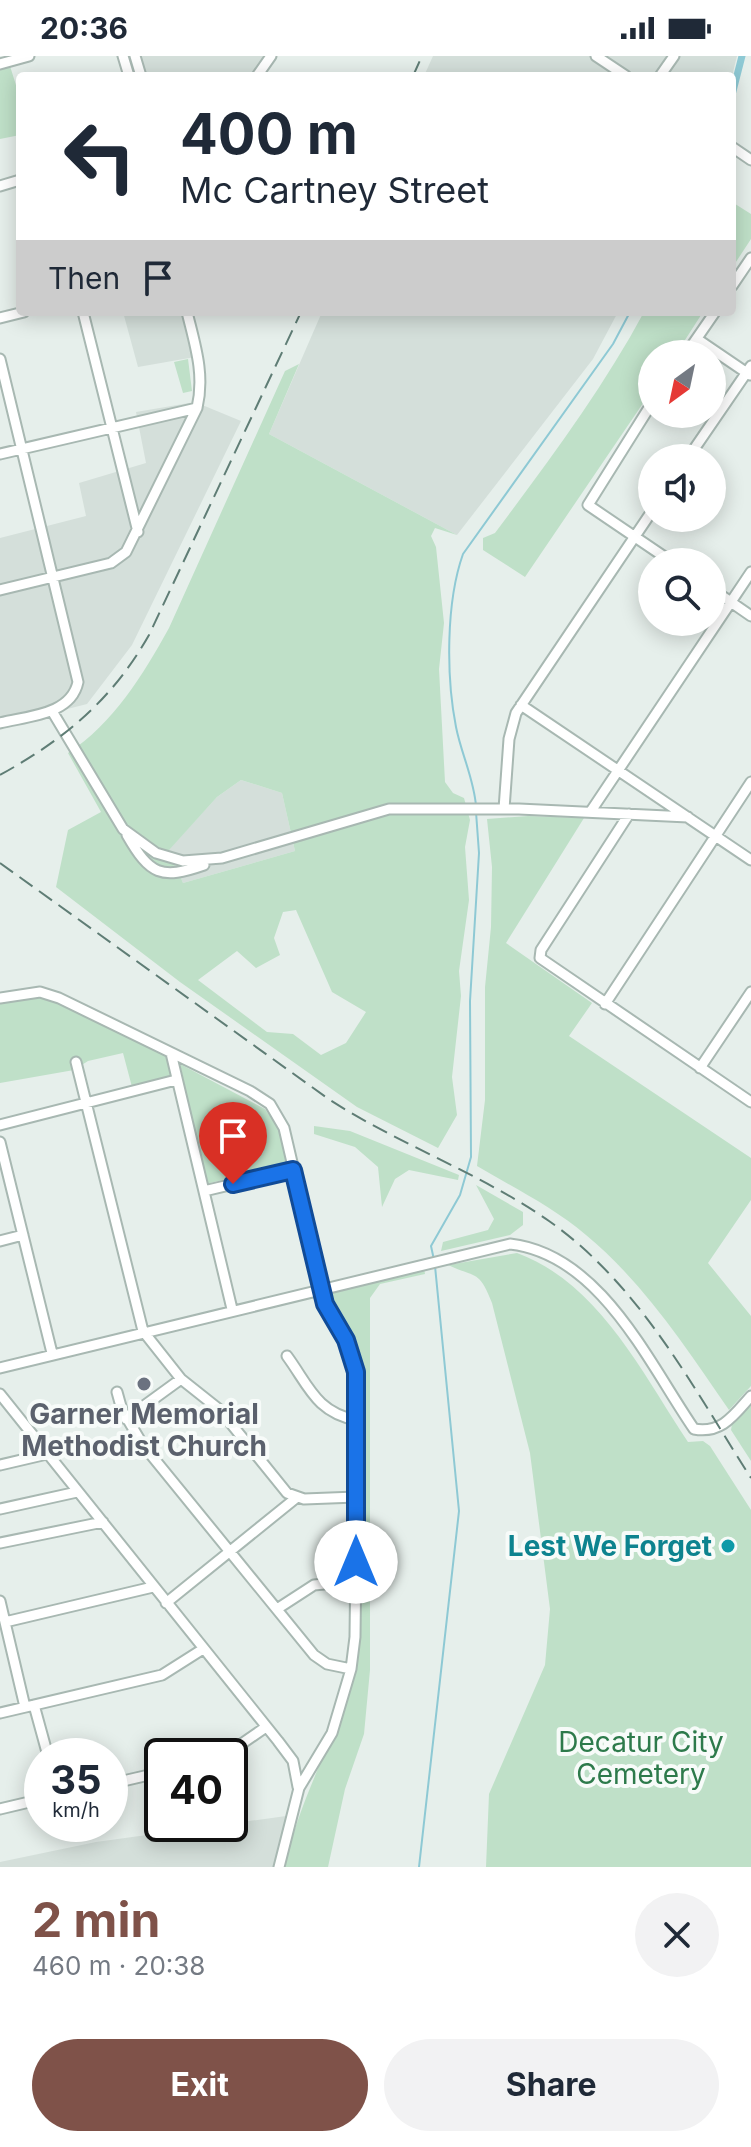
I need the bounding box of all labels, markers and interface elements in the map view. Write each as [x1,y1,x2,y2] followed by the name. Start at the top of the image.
[40,10,128,46] text: 20:36
[180,100,358,168] text: 400 m
[48,104,152,208] icon: left
[180,168,489,212] text: Mc Cartney Street
[136,256,180,300] icon: arrive
[48,260,120,296] text: Then
[638,340,726,428] north arrow
[638,340,726,636] map controls
[638,444,726,532] button: sound
[638,548,726,636] button: search
[199,1102,267,1184] pin
[211,1114,255,1158] icon: arrive
[135,1375,153,1393] marker: Garner Memorial Methodist Church
[21,1397,267,1463] place label: Garner Memorial Methodist Church
[314,1520,398,1604] position arrow
[508,1529,712,1563] place label: Lest We Forget
[719,1537,737,1555] marker: Lest We Forget
[558,1725,724,1791] park label: Decatur City Cemetery
[144,1738,248,1842] speed limit sign: 40
[50,1755,102,1804] text: 35
[52,1798,100,1822] text: km/h
[32,1890,160,1949] text: 2 min
[635,1893,719,1977] button: close
[32,1950,205,1981] text: 460 m · 20:38
[32,2039,368,2131] button: Exit
[384,2039,719,2131] button: Share

